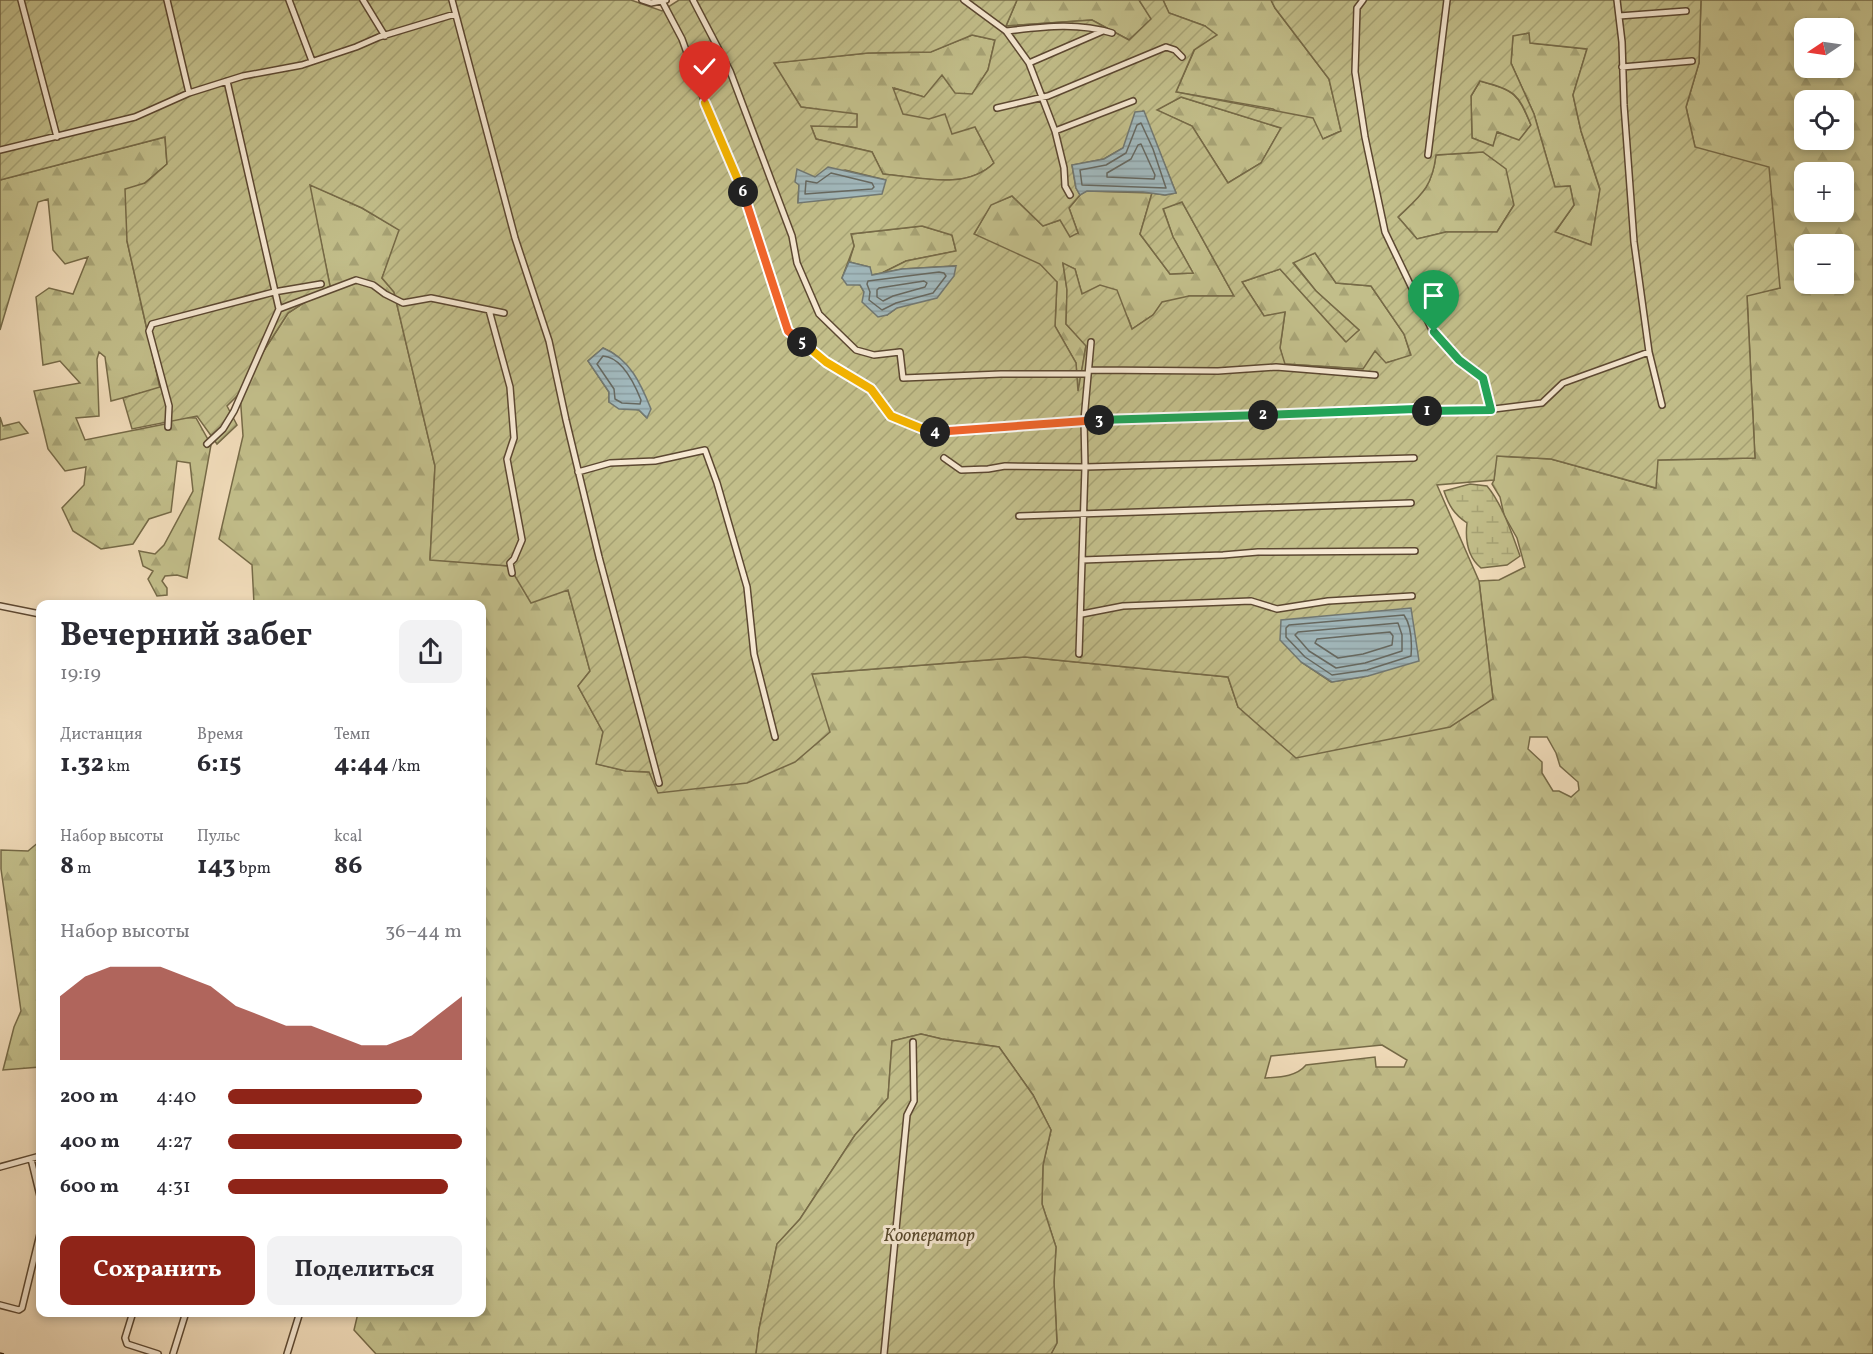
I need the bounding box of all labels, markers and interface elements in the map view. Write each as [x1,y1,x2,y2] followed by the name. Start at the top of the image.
[1794,18,1854,78] north arrow
[1794,18,1854,294] map controls
[679,41,730,103] pin
[688,50,721,83] icon: check
[1794,90,1854,150] button: locate
[1794,162,1854,222] button: +
[728,177,758,207] pin: 6
[739,181,747,203] text: 6
[1794,234,1854,294] button: −
[1408,270,1459,332] pin
[1417,279,1450,312] icon: arrive
[787,327,817,357] pin: 5
[798,331,806,353] text: 5
[1412,396,1442,426] pin: 1
[1248,400,1278,430] pin: 2
[1424,400,1430,422] text: 1
[1259,404,1267,426] text: 2
[1084,405,1114,435] pin: 3
[1095,409,1103,431] text: 3
[920,417,950,447] pin: 4
[930,421,940,443] text: 4
[60,614,312,660] text: Вечерний забег
[399,620,462,683] button: share
[60,660,101,688] text: 19:19
[60,724,142,746] text: Дистанция
[197,724,243,746] text: Время
[334,724,370,746] text: Темп
[60,746,104,782] text: 1.32
[197,746,242,782] text: 6:15
[334,746,389,782] text: 4:44
[104,756,130,778] text: km
[389,756,421,778] text: /km
[60,826,164,848] text: Набор высоты
[197,826,240,848] text: Пульс
[334,826,362,848] text: kcal
[60,848,74,884] text: 8
[197,848,236,884] text: 143
[334,848,362,884] text: 86
[74,858,92,880] text: m
[236,858,271,880] text: bpm
[60,918,190,946] text: Набор высоты
[385,918,462,946] text: 36–44 m
[60,1083,118,1111] text: 200 m
[156,1083,196,1111] text: 4:40
[60,1128,120,1156] text: 400 m
[156,1128,193,1156] text: 4:27
[60,1173,119,1201] text: 600 m
[156,1173,191,1201] text: 4:31
[883,1224,975,1249] park label: Кооператор
[60,1236,255,1305] button: Сохранить
[267,1236,462,1305] button: Поделиться

